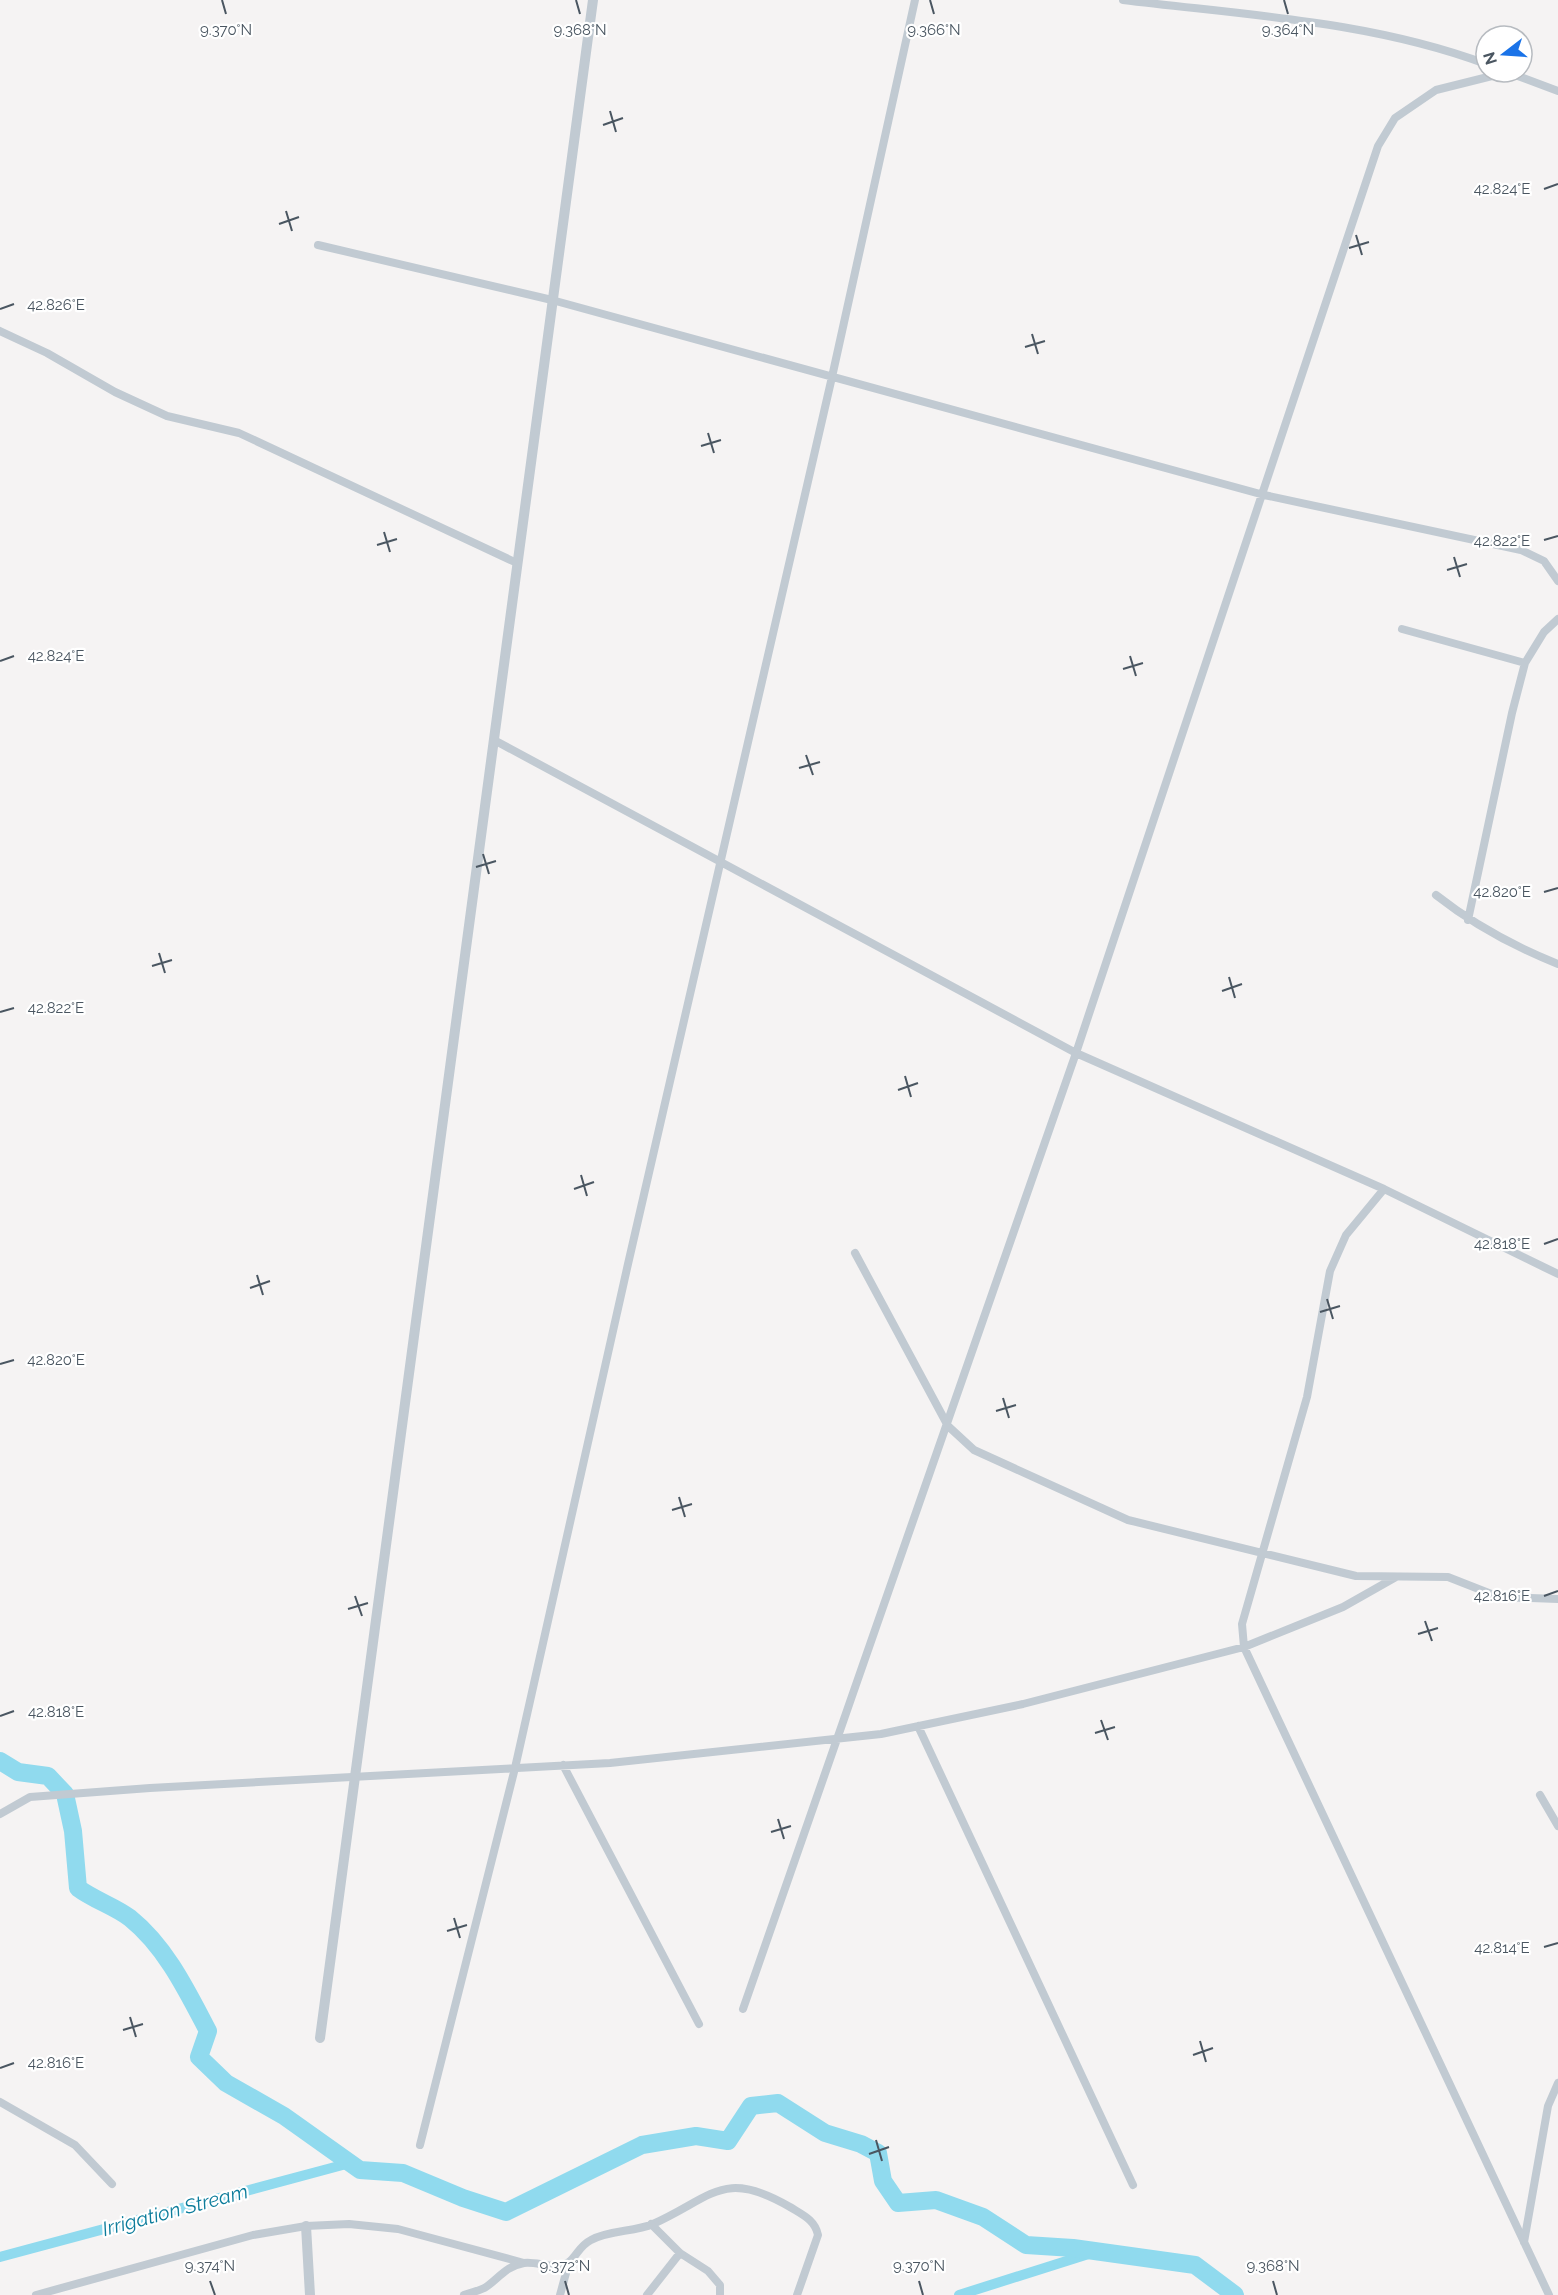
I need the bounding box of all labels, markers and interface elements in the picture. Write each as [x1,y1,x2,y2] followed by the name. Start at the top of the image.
[200,21,252,39] text: 9.370°N
[553,21,607,39] text: 9.368°N
[907,21,961,39] text: 9.366°N
[1262,21,1314,39] text: 9.364°N
[1474,24,1534,84] north arrow
[1479,50,1501,67] text: N
[1474,180,1530,198] text: 42.824°E
[27,296,85,314] text: 42.826°E
[1474,532,1530,550] text: 42.822°E
[28,647,84,665] text: 42.824°E
[1473,883,1531,901] text: 42.820°E
[28,999,84,1017] text: 42.822°E
[1474,1235,1530,1253] text: 42.818°E
[27,1351,85,1369] text: 42.820°E
[1474,1587,1530,1605] text: 42.816°E
[28,1703,84,1721] text: 42.818°E
[1474,1939,1530,1957] text: 42.814°E
[28,2054,84,2072] text: 42.816°E
[100,2179,250,2241] water label: Irrigation Stream
[185,2257,235,2275] text: 9.374°N
[540,2257,590,2275] text: 9.372°N
[893,2257,945,2275] text: 9.370°N
[1246,2257,1300,2275] text: 9.368°N

